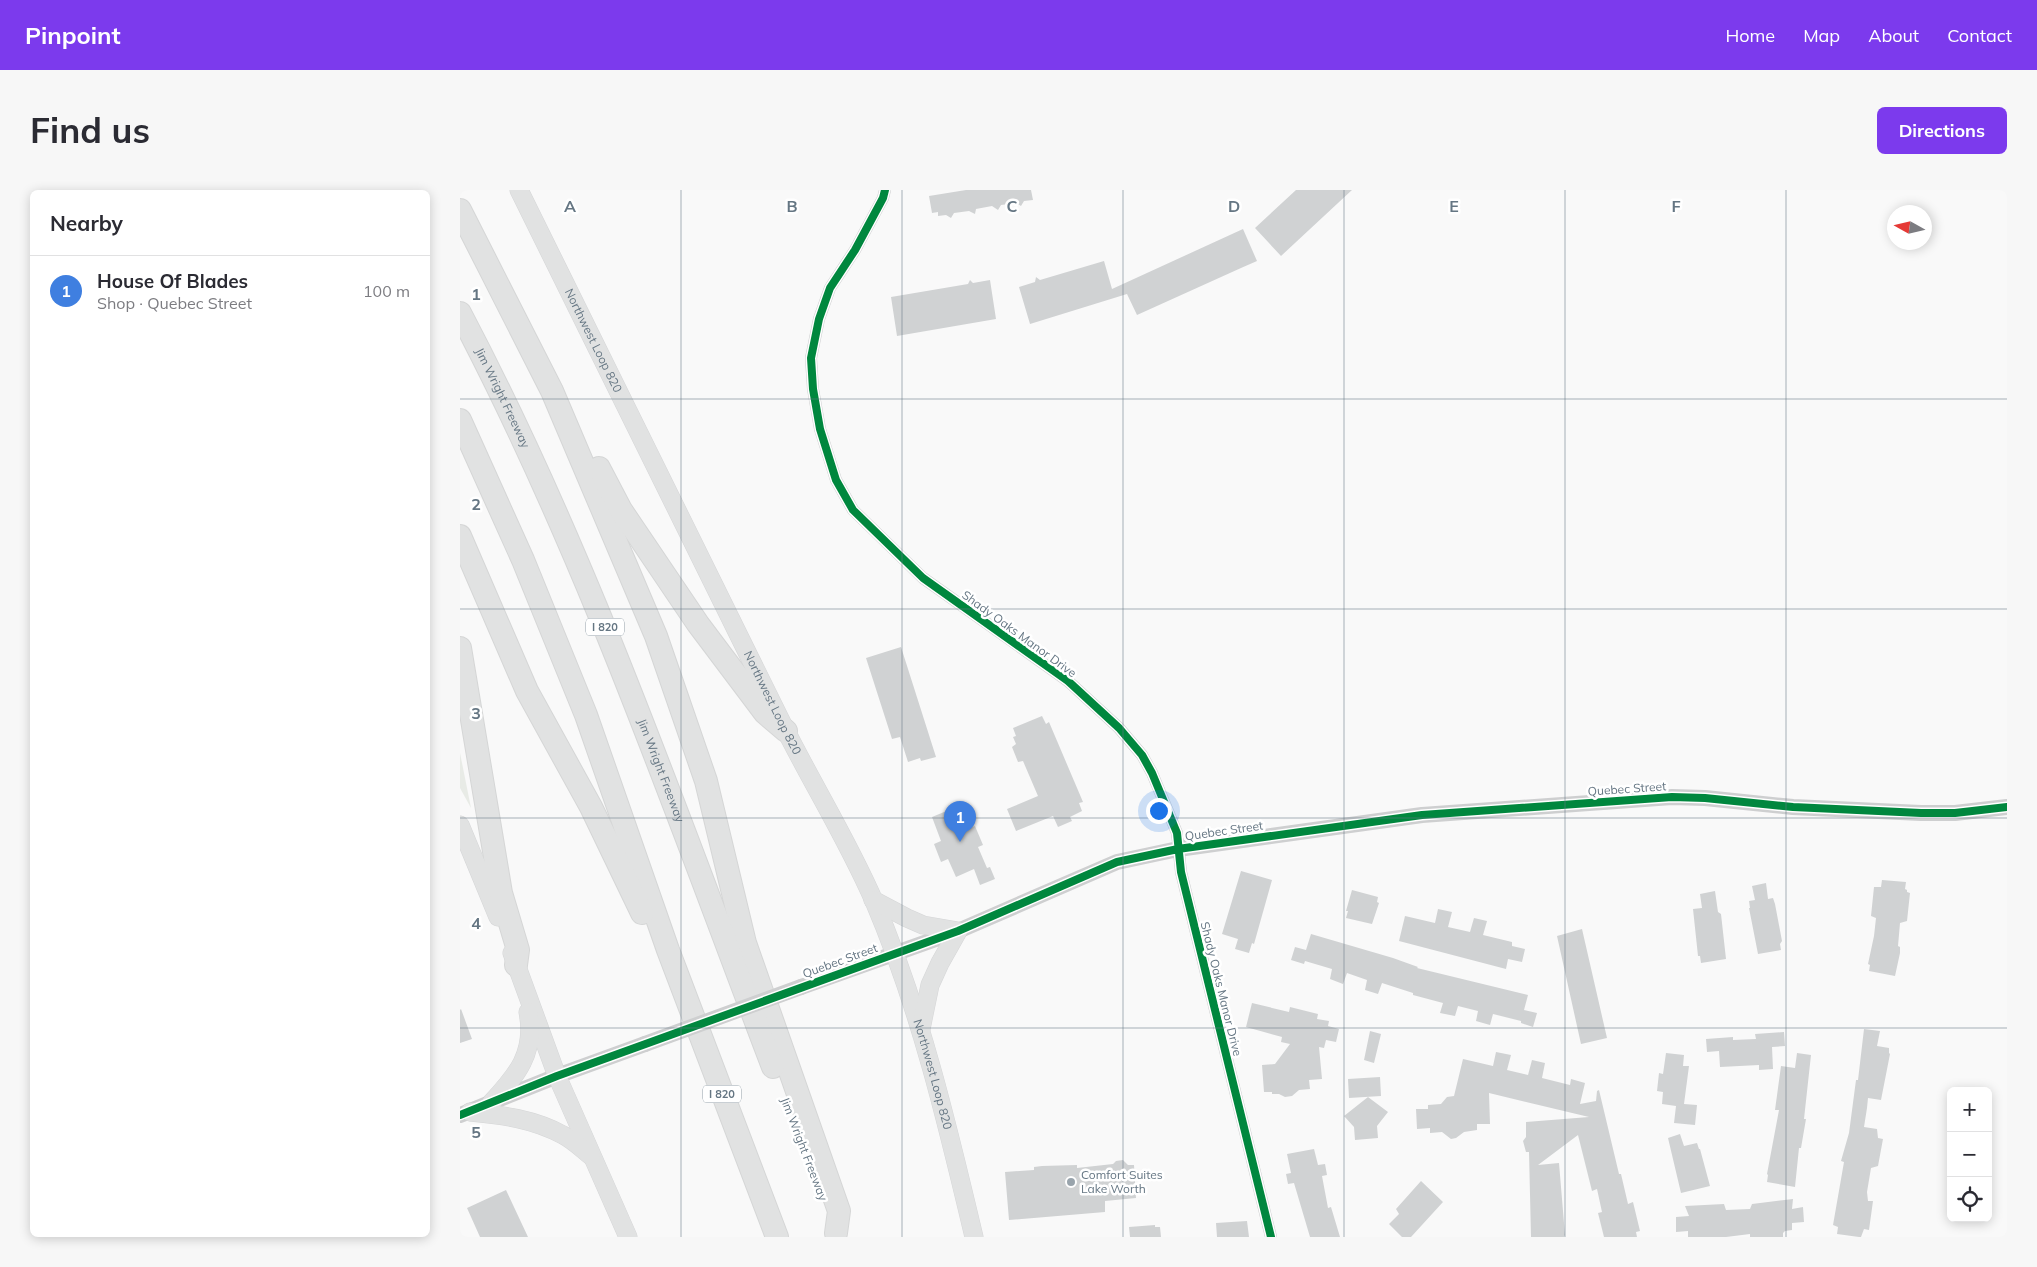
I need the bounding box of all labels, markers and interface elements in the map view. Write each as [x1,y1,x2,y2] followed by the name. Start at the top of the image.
[25,20,121,50] text: Pinpoint
[1725,24,1775,47] text: Home
[1803,24,1840,47] text: Map
[1868,24,1919,47] text: About
[1947,24,2012,47] text: Contact
[1877,107,2007,154] button: Directions
[30,108,150,152] text: Find us
[564,196,576,216] text: A
[786,196,798,216] text: B
[1007,196,1018,216] text: C
[1228,196,1240,216] text: D
[1449,196,1459,216] text: E
[1671,196,1681,216] text: F
[1887,205,1932,250] north arrow
[50,210,123,236] text: Nearby
[97,269,248,293] text: House Of Blades
[61,281,71,301] text: 1
[363,281,410,301] text: 100 m
[471,284,481,304] text: 1
[562,286,626,395] street label: Northwest Loop 820
[97,293,252,313] text: Shop · Quebec Street
[472,345,534,451] street label: Jim Wright Freeway
[471,494,481,514] text: 2
[959,587,1079,680] street label: Shady Oaks Manor Drive
[586,618,624,636] road number: I 820
[741,648,805,757] street label: Northwest Loop 820
[471,703,481,723] text: 3
[635,716,688,825] street label: Jim Wright Freeway
[1587,778,1667,799] street label: Quebec Street
[1146,798,1172,824] your location
[944,801,976,842] pin: 1
[1184,818,1264,843] street label: Quebec Street
[471,913,481,933] text: 4
[1198,920,1245,1058] street label: Shady Oaks Manor Drive
[800,940,879,981] street label: Quebec Street
[910,1017,956,1131] street label: Northwest Loop 820
[703,1086,741,1102] road number: I 820
[1947,1087,1992,1222] map controls
[1947,1087,1992,1132] button: +
[778,1095,831,1203] street label: Jim Wright Freeway
[471,1122,481,1142] text: 5
[1947,1132,1992,1177] button: −
[1081,1167,1163,1196] place label: Comfort Suites Lake Worth
[1065,1176,1077,1188] marker: Comfort Suites Lake Worth
[1947,1177,1992,1222] button: locate

